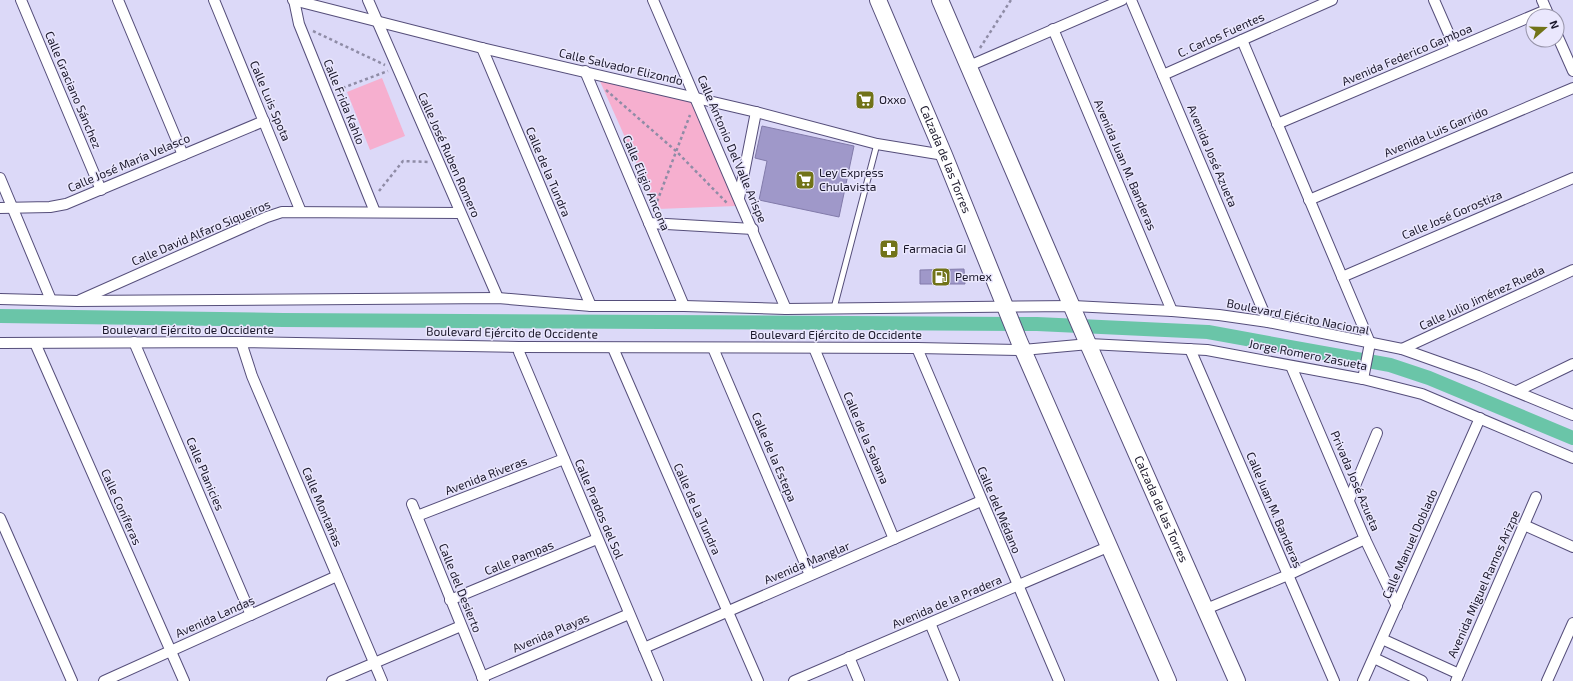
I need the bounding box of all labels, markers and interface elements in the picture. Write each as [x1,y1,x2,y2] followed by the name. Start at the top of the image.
[1525,8,1565,48] north arrow
[1175,9,1266,59] street label: C. Carlos Fuentes
[1547,18,1562,30] text: N
[1339,20,1474,88] street label: Avenida Federico Gamboa
[43,29,105,150] street label: Calle Graciano Sánchez
[558,45,685,87] street label: Calle Salvador Elizondo
[321,57,369,147] street label: Calle Frida Kahlo
[248,58,294,143] street label: Calle Luis Spota
[695,73,770,225] street label: Calle Antonio Del Valle Arispe
[854,89,876,111] supermarket icon: Oxxo
[416,90,484,219] street label: Calle José Ruben Romero
[879,92,907,106] place label: Oxxo
[1092,97,1160,232] street label: Avenida Juan M. Banderas
[1185,102,1241,209] street label: Avenida José Azueta
[918,103,975,215] street label: Calzada de las Torres
[1382,103,1490,159] street label: Avenida Luis Garrido
[524,125,574,219] street label: Calle de la Tundra
[65,130,192,194] street label: Calle José María Velasco
[620,133,673,232] street label: Calle Eligio Ancona
[819,165,884,193] place label: Ley Express Chulavista
[794,169,816,191] supermarket icon: Ley Express Chulavista
[1399,187,1504,242] street label: Calle José Gorostiza
[129,196,272,268] street label: Calle David Alfaro Siqueiros
[878,238,900,260] pharmacy icon: Farmacia GI
[903,241,966,255] place label: Farmacia GI
[1417,262,1546,332] street label: Calle Julio Jiménez Rueda
[930,266,952,288] fuel station icon: Pemex
[955,269,992,283] place label: Pemex
[1225,295,1371,338] street label: Boulevard Ejécito Nacional
[102,322,274,337] street label: Boulevard Ejército de Occidente
[426,324,598,341] street label: Boulevard Ejército de Occidente
[750,327,922,342] street label: Boulevard Ejército de Occidente
[1248,336,1369,372] street label: Jorge Romero Zasueta
[841,389,893,486] street label: Calle de la Sabana
[750,410,800,503] street label: Calle de la Estepa
[1328,428,1383,533] street label: Privada José Azueta
[184,435,228,512] street label: Calle Planicies
[1244,450,1306,570] street label: Calle Juan M. Banderas
[443,453,529,497] street label: Avenida Riveras
[1132,453,1192,564] street label: Calzada de las Torres
[573,457,627,561] street label: Calle Prados del Sol
[671,461,724,557] street label: Calle de La Tundra
[975,464,1025,555] street label: Calle del Médano
[300,465,346,548] street label: Calle Montañas
[99,466,145,547] street label: Calle Coníferas
[1379,486,1440,601] street label: Calle Manuel Doblado
[1444,508,1522,660] street label: Avenida Miguel Ramos Arizpe
[482,537,555,577] street label: Calle Pampas
[762,538,852,586] street label: Avenida Manglar
[437,541,485,634] street label: Calle del Desierto
[890,572,1004,631] street label: Avenida de la Pradera
[173,592,256,640] street label: Avenida Landas
[510,610,591,655] street label: Avenida Playas

